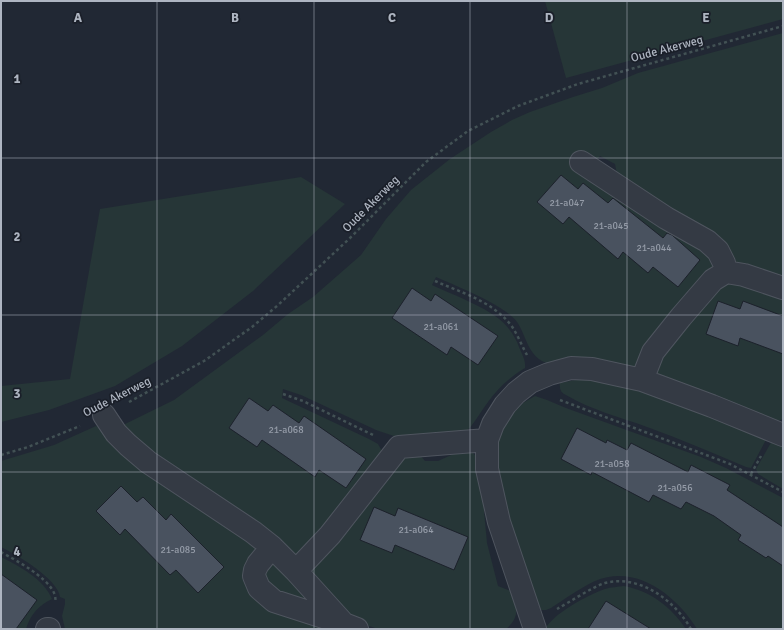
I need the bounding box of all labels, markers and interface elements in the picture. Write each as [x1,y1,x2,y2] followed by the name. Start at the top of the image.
[74,10,83,26] text: A
[231,10,239,26] text: B
[388,10,396,26] text: C
[545,10,554,26] text: D
[702,10,710,26] text: E
[629,32,705,66] street label: Oude Akerweg
[13,71,21,87] text: 1
[339,172,403,236] street label: Oude Akerweg
[549,197,585,209] house number: 21-a047
[593,220,629,232] house number: 21-a045
[13,229,21,245] text: 2
[636,242,672,254] house number: 21-a044
[423,321,459,333] house number: 21-a061
[81,373,153,421] street label: Oude Akerweg
[13,386,21,402] text: 3
[268,424,304,436] house number: 21-a068
[594,458,630,470] house number: 21-a058
[657,482,693,494] house number: 21-a056
[398,524,434,536] house number: 21-a064
[13,544,21,560] text: 4
[160,544,196,556] house number: 21-a085

